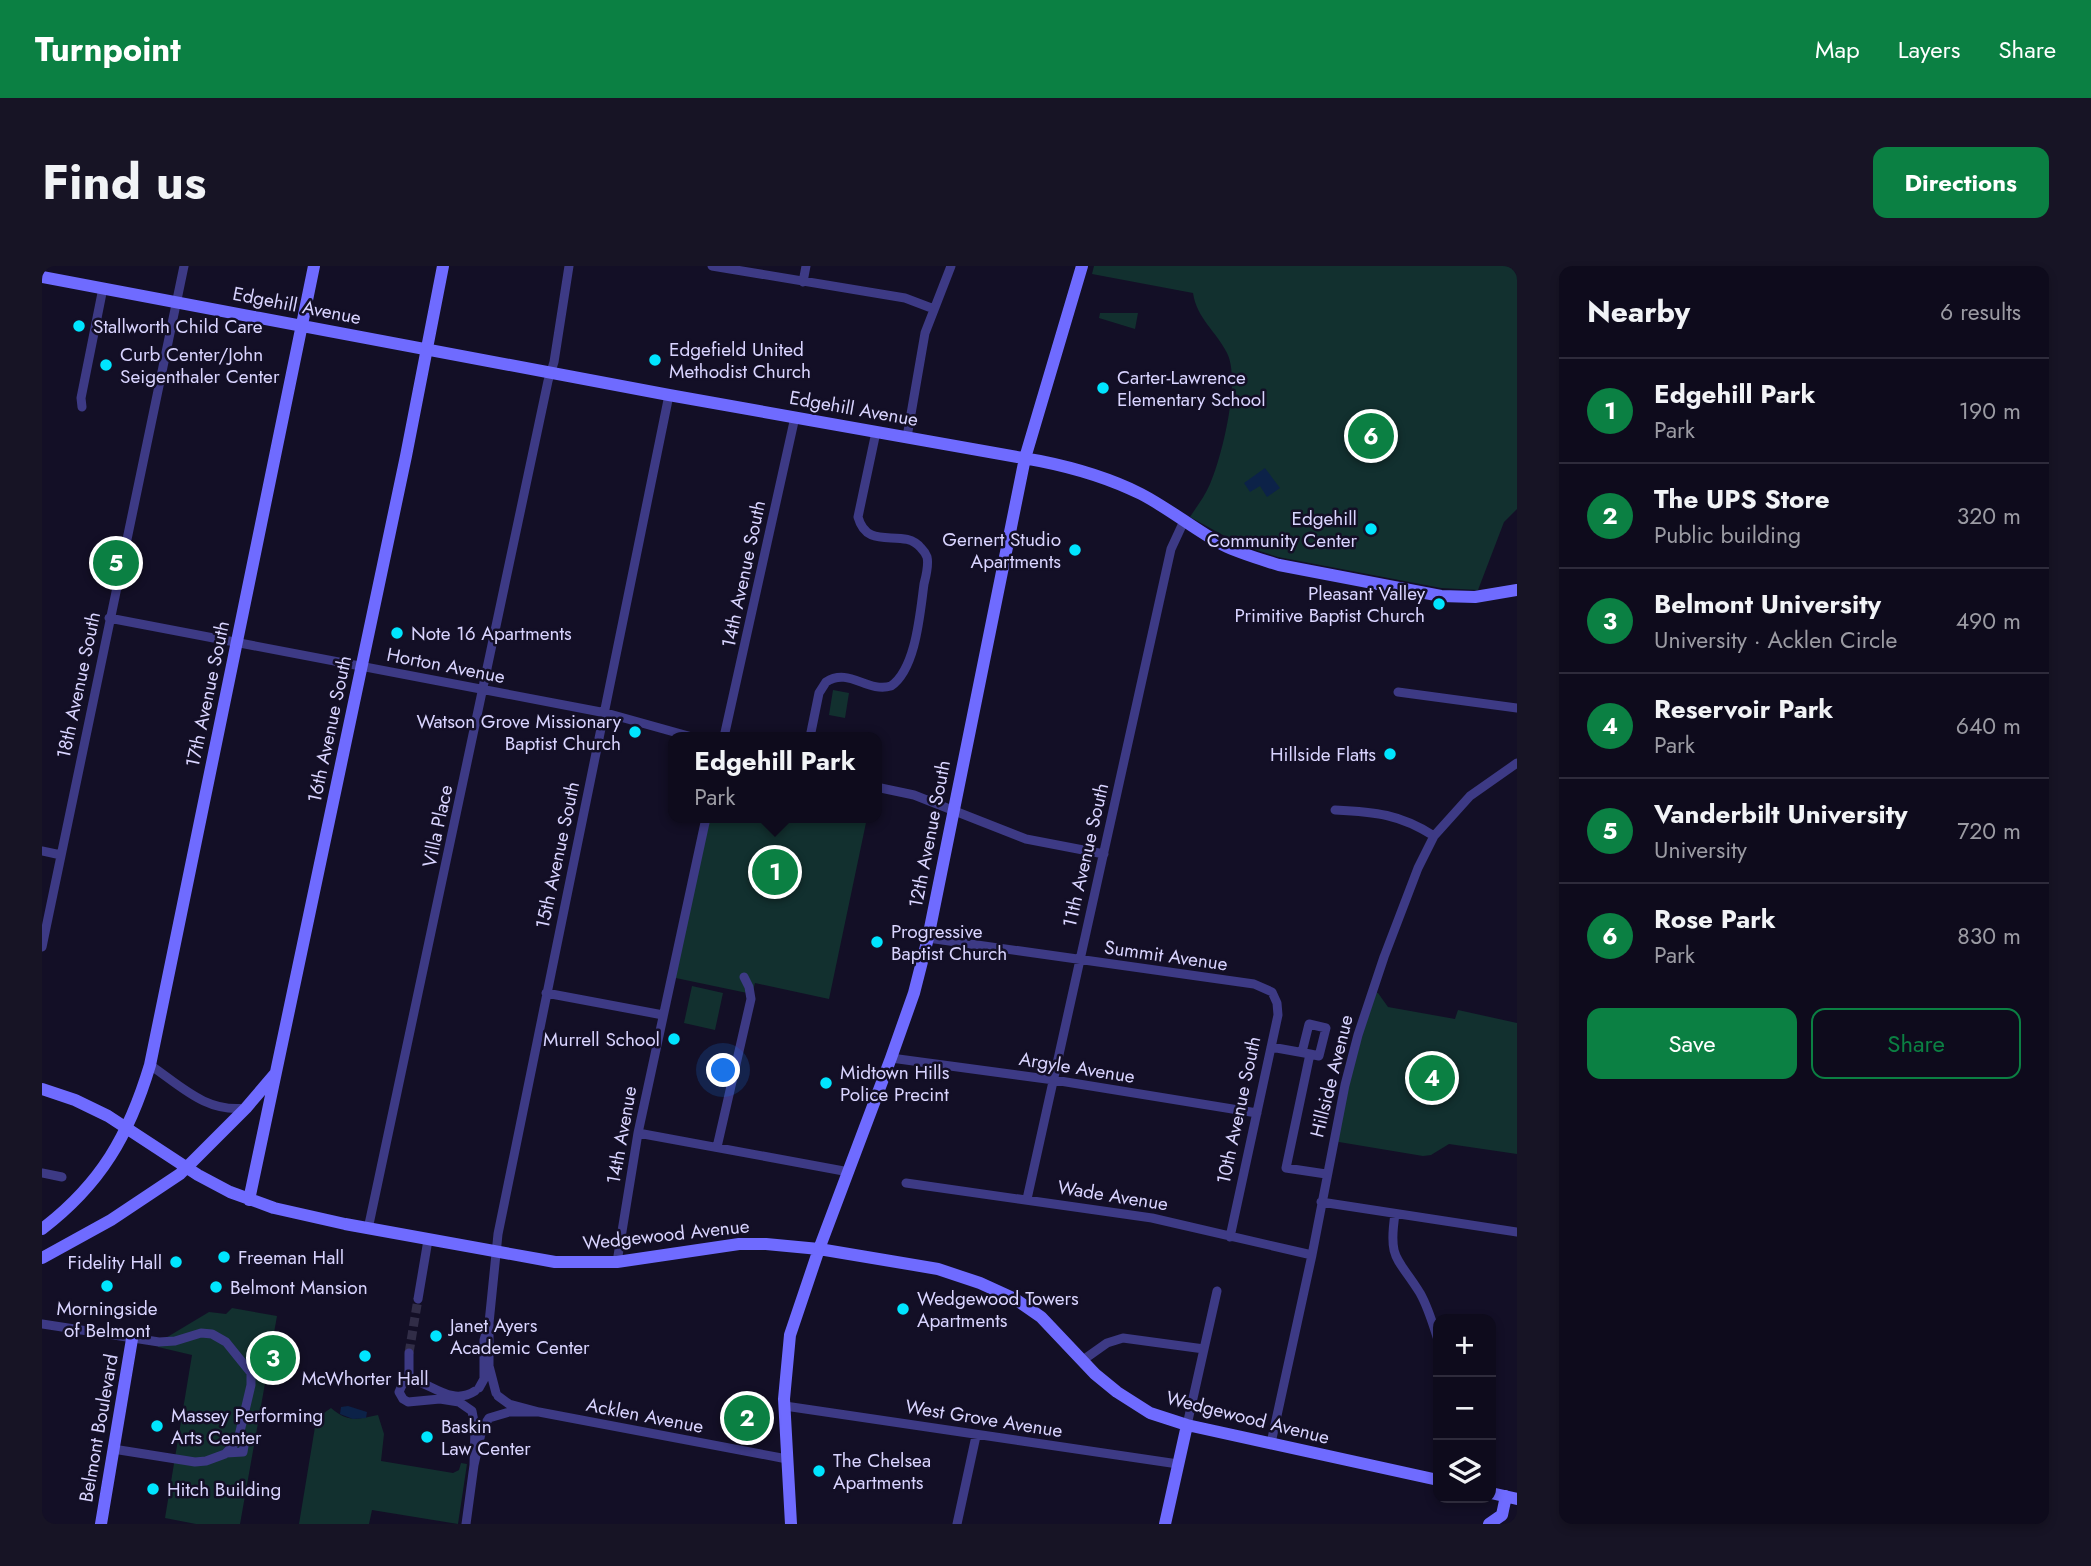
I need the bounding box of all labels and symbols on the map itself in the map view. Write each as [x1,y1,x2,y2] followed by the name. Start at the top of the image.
[230,280,364,331] street label: Edgehill Avenue
[93,313,263,340] place label: Stallworth Child Care
[71,318,87,334] marker: Stallworth Child Care
[669,336,811,385] place label: Edgefield United Methodist Church
[120,341,280,390] place label: Curb Center/John Seigenthaler Center
[647,352,663,368] marker: Edgefield United Methodist Church
[98,357,114,373] marker: Curb Center/John Seigenthaler Center
[1117,364,1266,413] place label: Carter-Lawrence Elementary School
[1095,380,1111,396] marker: Carter-Lawrence Elementary School
[787,384,921,433] street label: Edgehill Avenue
[1348,410,1394,462] pin: 6
[715,498,772,650] street label: 14th Avenue South
[1207,505,1357,554] place label: Edgehill Community Center
[1363,521,1379,537] marker: Edgehill Community Center
[942,526,1061,575] place label: Gernert Studio Apartments
[93,537,139,589] pin: 5
[1067,542,1083,558] marker: Gernert Studio Apartments
[1234,580,1426,629] place label: Pleasant Valley Primitive Baptist Church
[1431,596,1447,612] marker: Pleasant Valley Primitive Baptist Church
[50,609,107,761] street label: 18th Avenue South
[179,618,236,770] street label: 17th Avenue South
[411,620,572,647] place label: Note 16 Apartments
[389,625,405,641] marker: Note 16 Apartments
[384,641,508,690] street label: Horton Avenue
[301,653,358,805] street label: 16th Avenue South
[417,708,622,757] place label: Watson Grove Missionary Baptist Church
[627,724,643,740] marker: Watson Grove Missionary Baptist Church
[1270,741,1376,768] place label: Hillside Flatts
[1382,746,1398,762] marker: Hillside Flatts
[902,758,957,910] street label: 12th Avenue South
[529,779,586,931] street label: 15th Avenue South
[1056,780,1115,930] street label: 11th Avenue South
[416,782,459,870] street label: Villa Place
[752,846,798,898] pin: 1
[891,918,1007,967] place label: Progressive Baptist Church
[1102,933,1230,978] street label: Summit Avenue
[869,934,885,950] marker: Progressive Baptist Church
[1303,1012,1360,1140] street label: Hillside Avenue
[543,1026,660,1053] place label: Murrell School
[666,1031,682,1047] marker: Murrell School
[1210,1034,1267,1186] street label: 10th Avenue South
[1017,1045,1137,1090] street label: Argyle Avenue
[1409,1052,1455,1104] pin: 4
[706,1053,740,1087] your location
[840,1059,950,1108] place label: Midtown Hills Police Precint
[818,1075,834,1091] marker: Midtown Hills Police Precint
[600,1084,643,1186] street label: 14th Avenue
[1056,1173,1170,1218] street label: Wade Avenue
[581,1212,751,1257] street label: Wedgewood Avenue
[238,1244,344,1271] place label: Freeman Hall
[68,1249,162,1276] place label: Fidelity Hall
[216,1249,232,1265] marker: Freeman Hall
[168,1254,184,1270] marker: Fidelity Hall
[230,1274,368,1301] place label: Belmont Mansion
[99,1278,115,1294] marker: Morningside of Belmont
[208,1279,224,1295] marker: Belmont Mansion
[917,1285,1079,1334] place label: Wedgewood Towers Apartments
[56,1295,158,1344] place label: Morningside of Belmont
[895,1301,911,1317] marker: Wedgewood Towers Apartments
[447,1312,590,1361] place label: Janet Ayers Academic Center
[428,1328,444,1344] marker: Janet Ayers Academic Center
[250,1332,296,1384] pin: 3
[357,1348,373,1364] marker: McWhorter Hall
[72,1352,125,1504] street label: Belmont Boulevard
[301,1365,429,1392] place label: McWhorter Hall
[1163,1384,1333,1451] street label: Wedgewood Avenue
[584,1391,706,1440] street label: Acklen Avenue
[724,1392,770,1444] pin: 2
[903,1393,1065,1444] street label: West Grove Avenue
[171,1402,323,1451] place label: Massey Performing Arts Center
[441,1413,531,1462] place label: Baskin Law Center
[149,1418,165,1434] marker: Massey Performing Arts Center
[419,1429,435,1445] marker: Baskin Law Center
[833,1447,931,1496] place label: The Chelsea Apartments
[811,1463,827,1479] marker: The Chelsea Apartments
[167,1476,281,1503] place label: Hitch Building
[145,1481,161,1497] marker: Hitch Building

